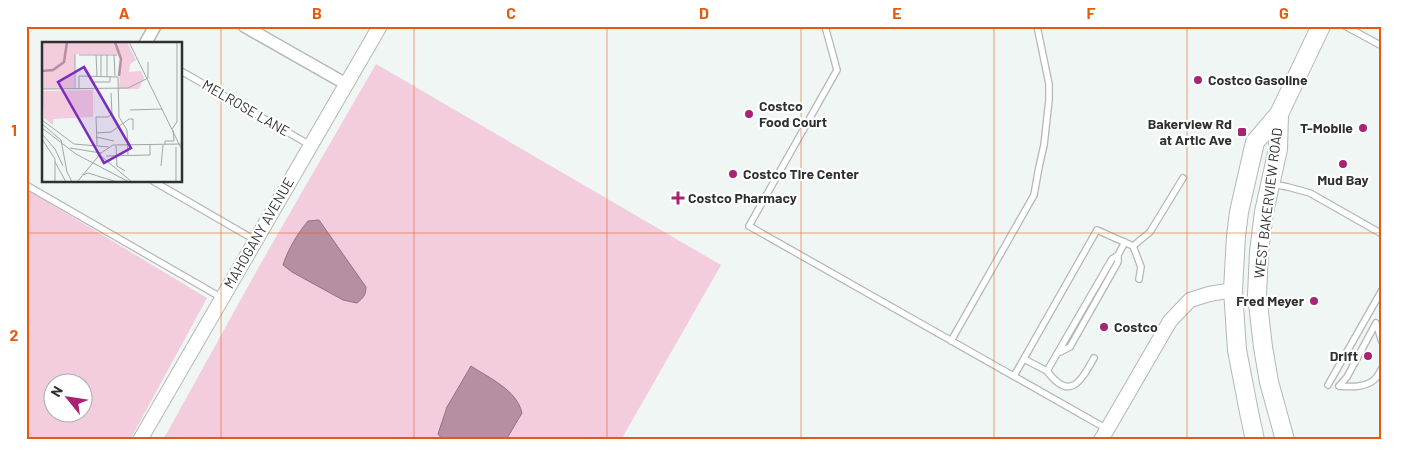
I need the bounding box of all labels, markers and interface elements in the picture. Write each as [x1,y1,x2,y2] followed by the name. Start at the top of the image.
[119,3,130,22] text: A
[312,3,322,22] text: B
[506,3,516,22] text: C
[699,3,709,22] text: D
[892,3,902,22] text: E
[1087,3,1096,22] text: F
[1279,3,1289,22] text: G
[42,42,182,182] inset map
[1208,71,1308,88] place label: Costco Gasoline
[1192,74,1204,86] marker: Costco Gasoline
[200,76,293,139] street label: MELROSE LANE
[759,97,827,130] place label: Costco Food Court
[743,108,755,120] marker: Costco Food Court
[1148,115,1232,148] place label: Bakerview Rd at Artic Ave
[1300,119,1353,136] place label: T-Mobile
[11,120,17,139] text: 1
[1357,122,1369,134] marker: T-Mobile
[1236,126,1248,138] marker: Bakerview Rd at Artic Ave
[1250,127,1285,279] street label: WEST BAKERVIEW ROAD
[1337,158,1349,170] marker: Mud Bay
[743,165,860,182] place label: Costco Tire Center
[727,168,739,180] marker: Costco Tire Center
[1317,171,1369,188] place label: Mud Bay
[220,174,297,291] street label: MAHOGANY AVENUE
[688,189,797,206] place label: Costco Pharmacy
[672,192,684,204] marker: Costco Pharmacy
[1236,292,1305,309] place label: Fred Meyer
[1308,295,1320,307] marker: Fred Meyer
[1114,318,1158,335] place label: Costco
[1098,321,1110,333] marker: Costco
[10,325,19,344] text: 2
[1330,347,1358,364] place label: Drift
[1362,350,1374,362] marker: Drift
[42,374,92,424] north arrow
[47,383,66,400] text: N

